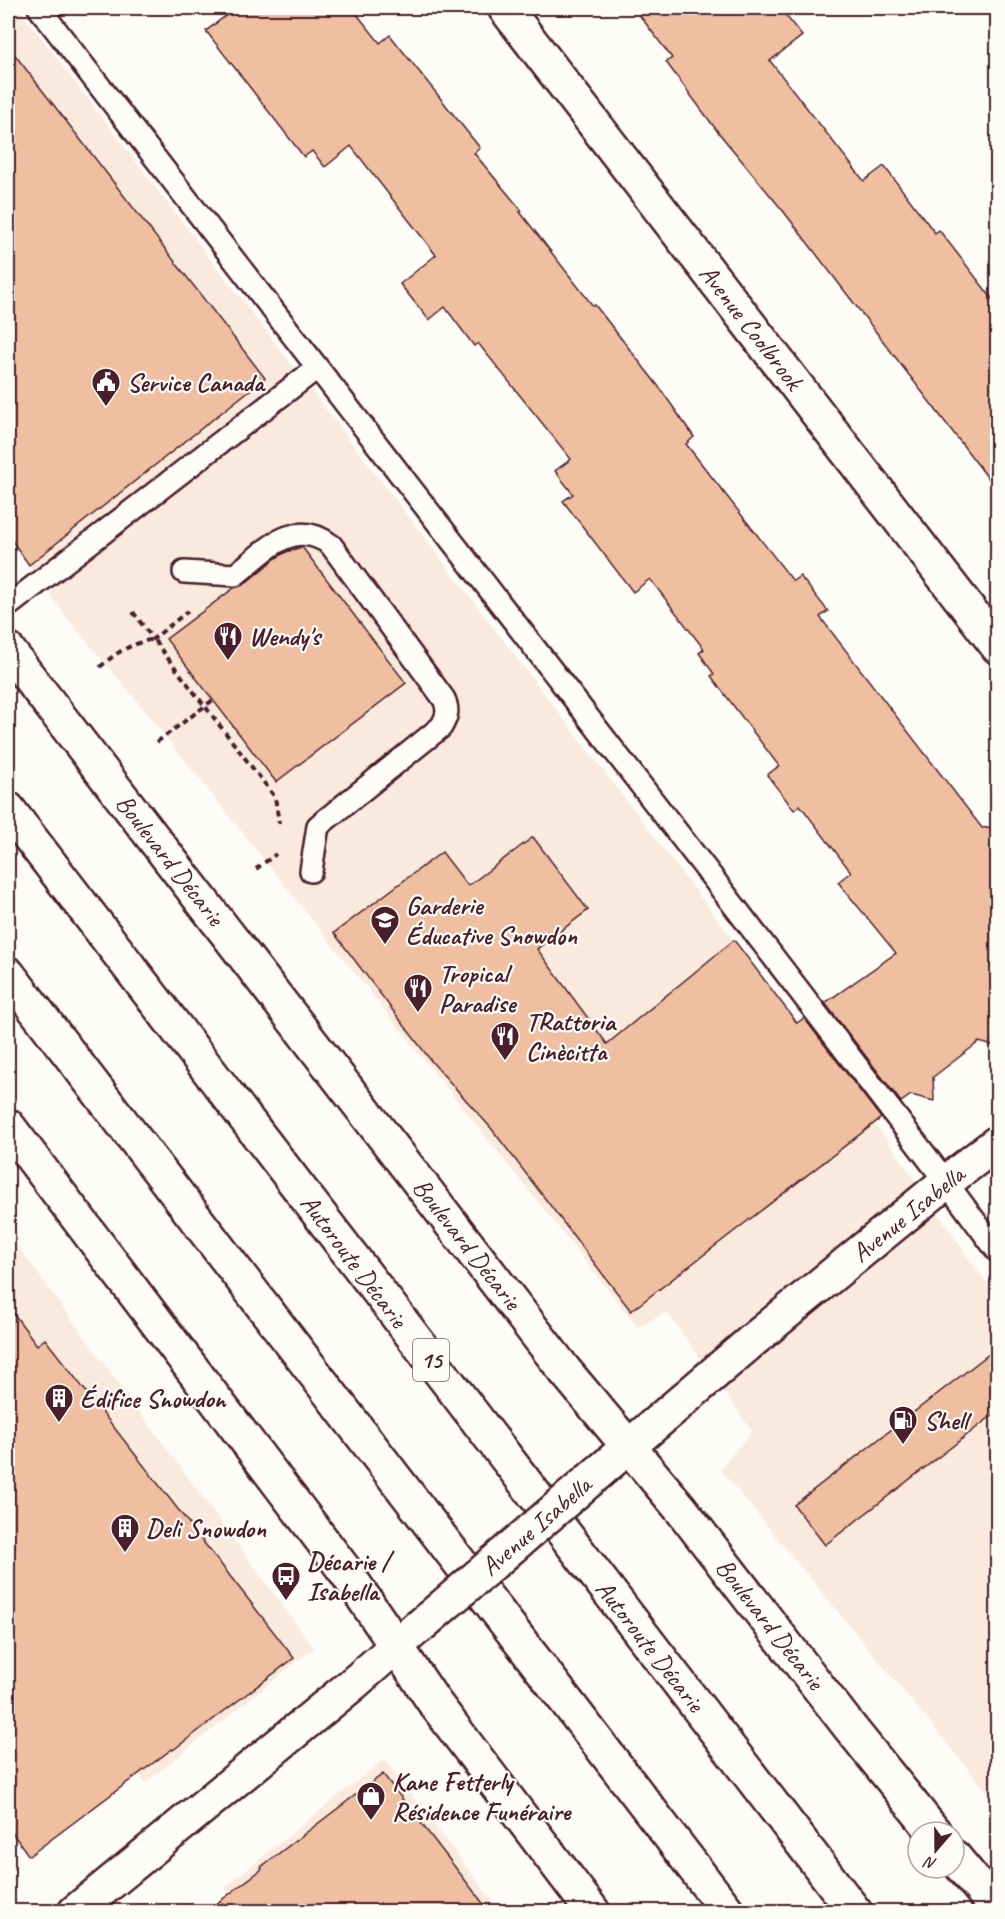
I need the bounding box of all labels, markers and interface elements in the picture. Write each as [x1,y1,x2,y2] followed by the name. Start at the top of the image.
[692,258,812,398] street label: Avenue Coolbrook
[90,366,122,408] public building icon: Service Canada
[127,366,266,399] place label: Service Canada
[212,620,244,662] restaurant icon: Wendy's
[249,620,323,653] place label: Wendy's
[108,788,233,934] street label: Boulevard Décarie
[406,889,578,952] place label: Garderie Éducative Snowdon
[369,904,401,946] school or university icon: Garderie Éducative Snowdon
[439,957,517,1020] place label: Tropical Paradise
[402,972,434,1014] restaurant icon: Tropical Paradise
[526,1005,618,1068] place label: TRattoria Cinècitta
[489,1020,521,1062] restaurant icon: TRattoria Cinècitta
[845,1157,973,1270] street label: Avenue Isabella
[405,1172,530,1318] street label: Boulevard Décarie
[293,1188,416,1335] street label: Autoroute Décarie
[413,1339,449,1381] road number: 15
[43,1382,75,1424] building icon: Édifice Snowdon
[80,1382,228,1415] place label: Édifice Snowdon
[887,1404,919,1446] fuel station icon: Shell
[924,1404,973,1437] place label: Shell
[474,1467,600,1583] street label: Avenue Isabella
[109,1512,141,1554] building icon: Deli Snowdon
[146,1512,267,1545] place label: Deli Snowdon
[307,1545,395,1608] place label: Décarie / Isabella
[708,1552,833,1698] street label: Boulevard Décarie
[270,1560,302,1602] bus stop icon: Décarie / Isabella
[588,1573,713,1720] street label: Autoroute Décarie
[392,1765,572,1828] place label: Kane Fetterly Résidence Funéraire
[355,1780,387,1822] shop icon: Kane Fetterly Résidence Funéraire
[906,1820,966,1880] north arrow
[920,1851,939,1874] text: N

